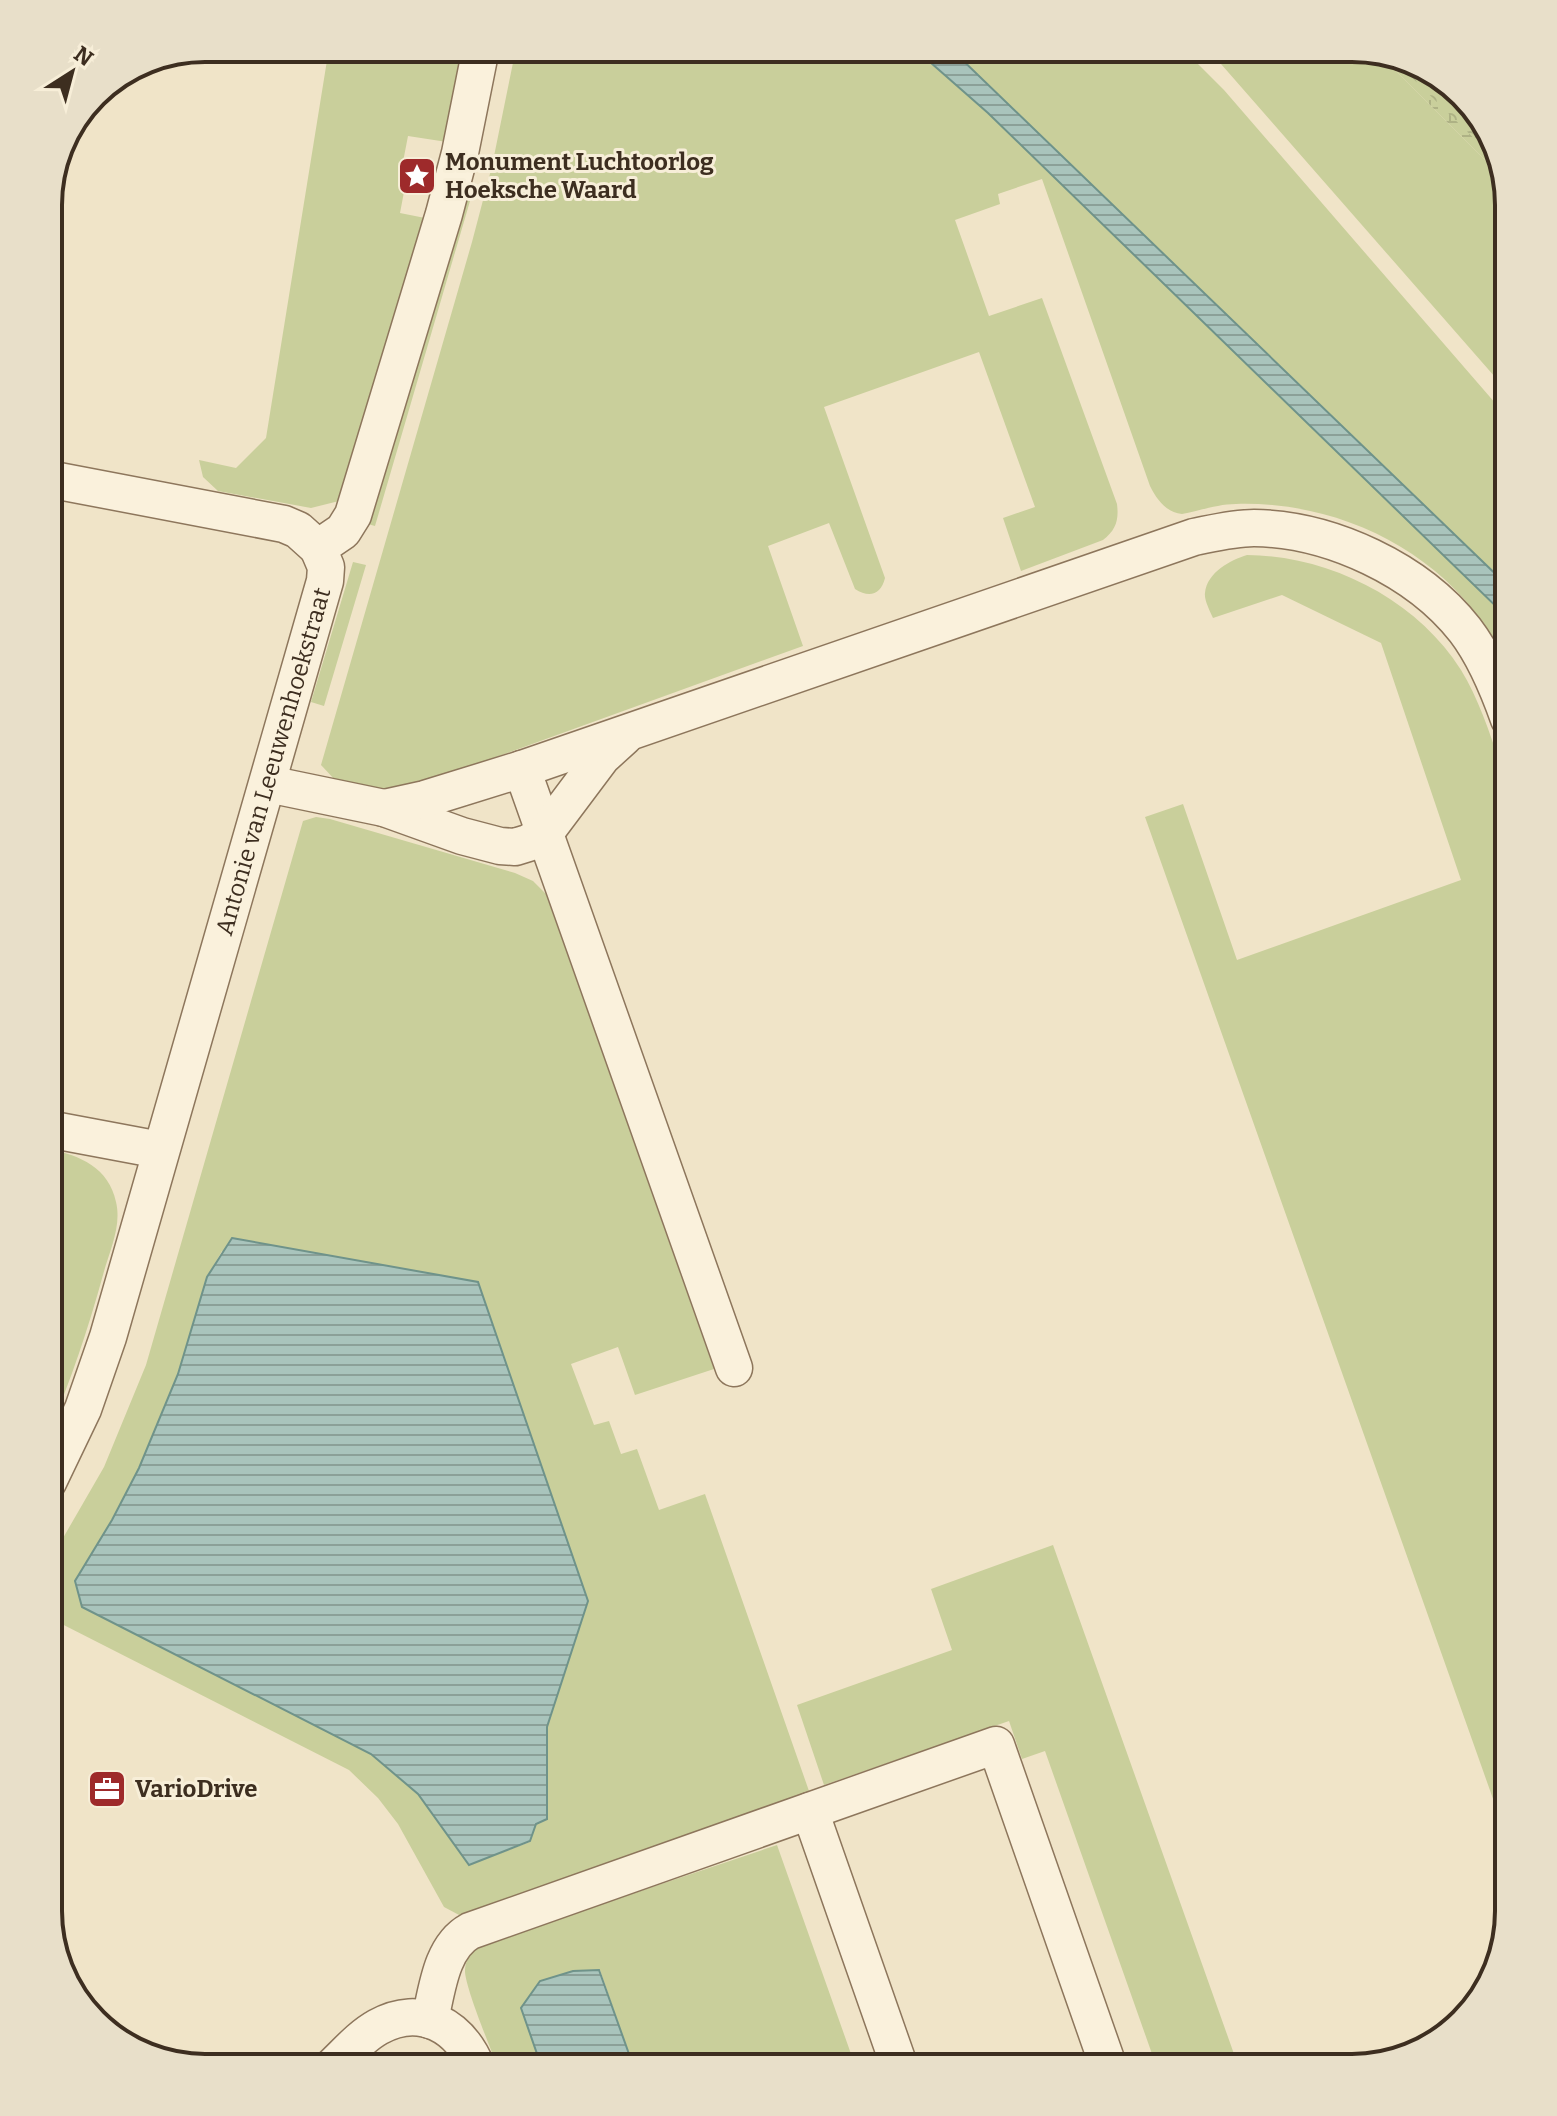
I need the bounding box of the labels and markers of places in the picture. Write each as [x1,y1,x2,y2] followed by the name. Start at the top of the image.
[445,148,714,204] place label: Monument Luchtoorlog Hoeksche Waard
[396,155,438,197] place icon: Monument Luchtoorlog Hoeksche Waard
[86,1768,128,1810] office icon: VarioDrive
[135,1775,257,1803] place label: VarioDrive

